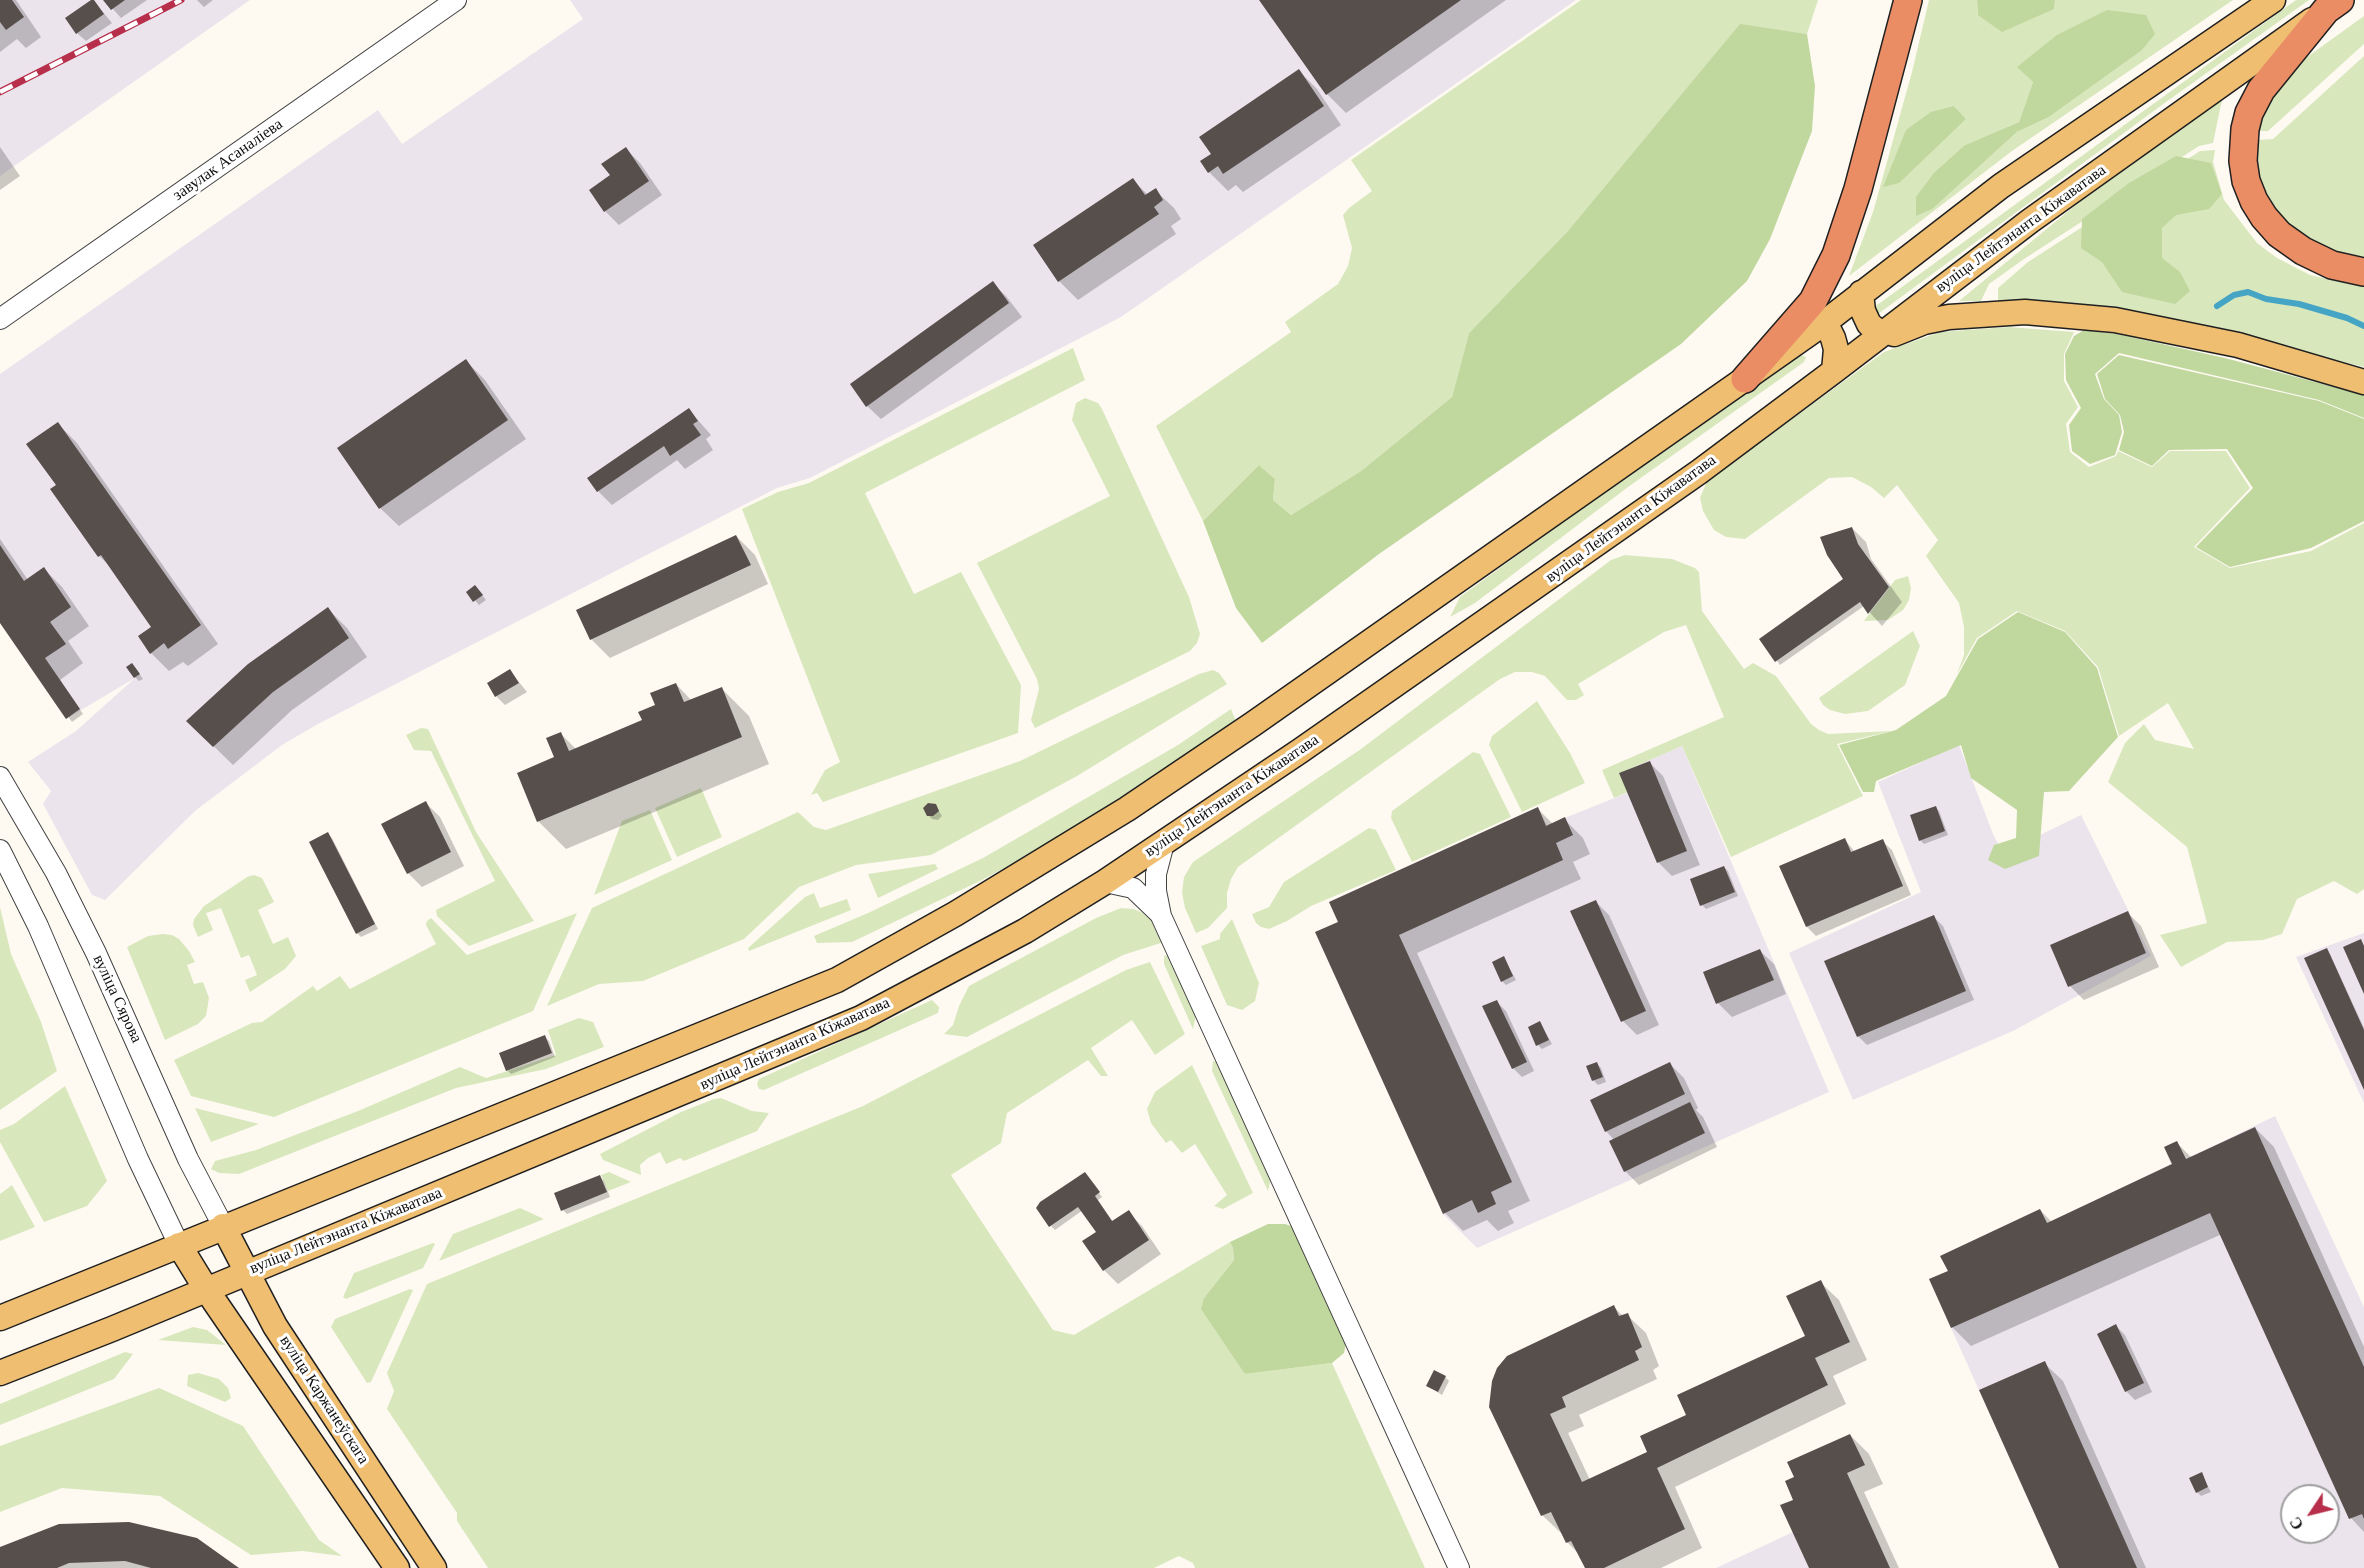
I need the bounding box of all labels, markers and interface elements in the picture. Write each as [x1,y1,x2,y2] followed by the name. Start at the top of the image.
[169,115,287,205] street label: завулак Асаналіева
[1932,161,2110,297] street label: вуліца Лейтэнанта Кіжаватава
[1542,451,1720,587] street label: вуліца Лейтэнанта Кіжаватава
[1141,731,1323,861] street label: вуліца Лейтэнанта Кіжаватава
[88,952,146,1046] street label: вуліца Сярова
[697,993,893,1095] street label: вуліца Лейтэнанта Кіжаватава
[247,1184,445,1278] street label: вуліца Лейтэнанта Кіжаватава
[275,1332,373,1468] street label: вуліца Каржанеўскага
[2280,1484,2340,1544] north arrow
[2286,1514,2307,1533] text: С

